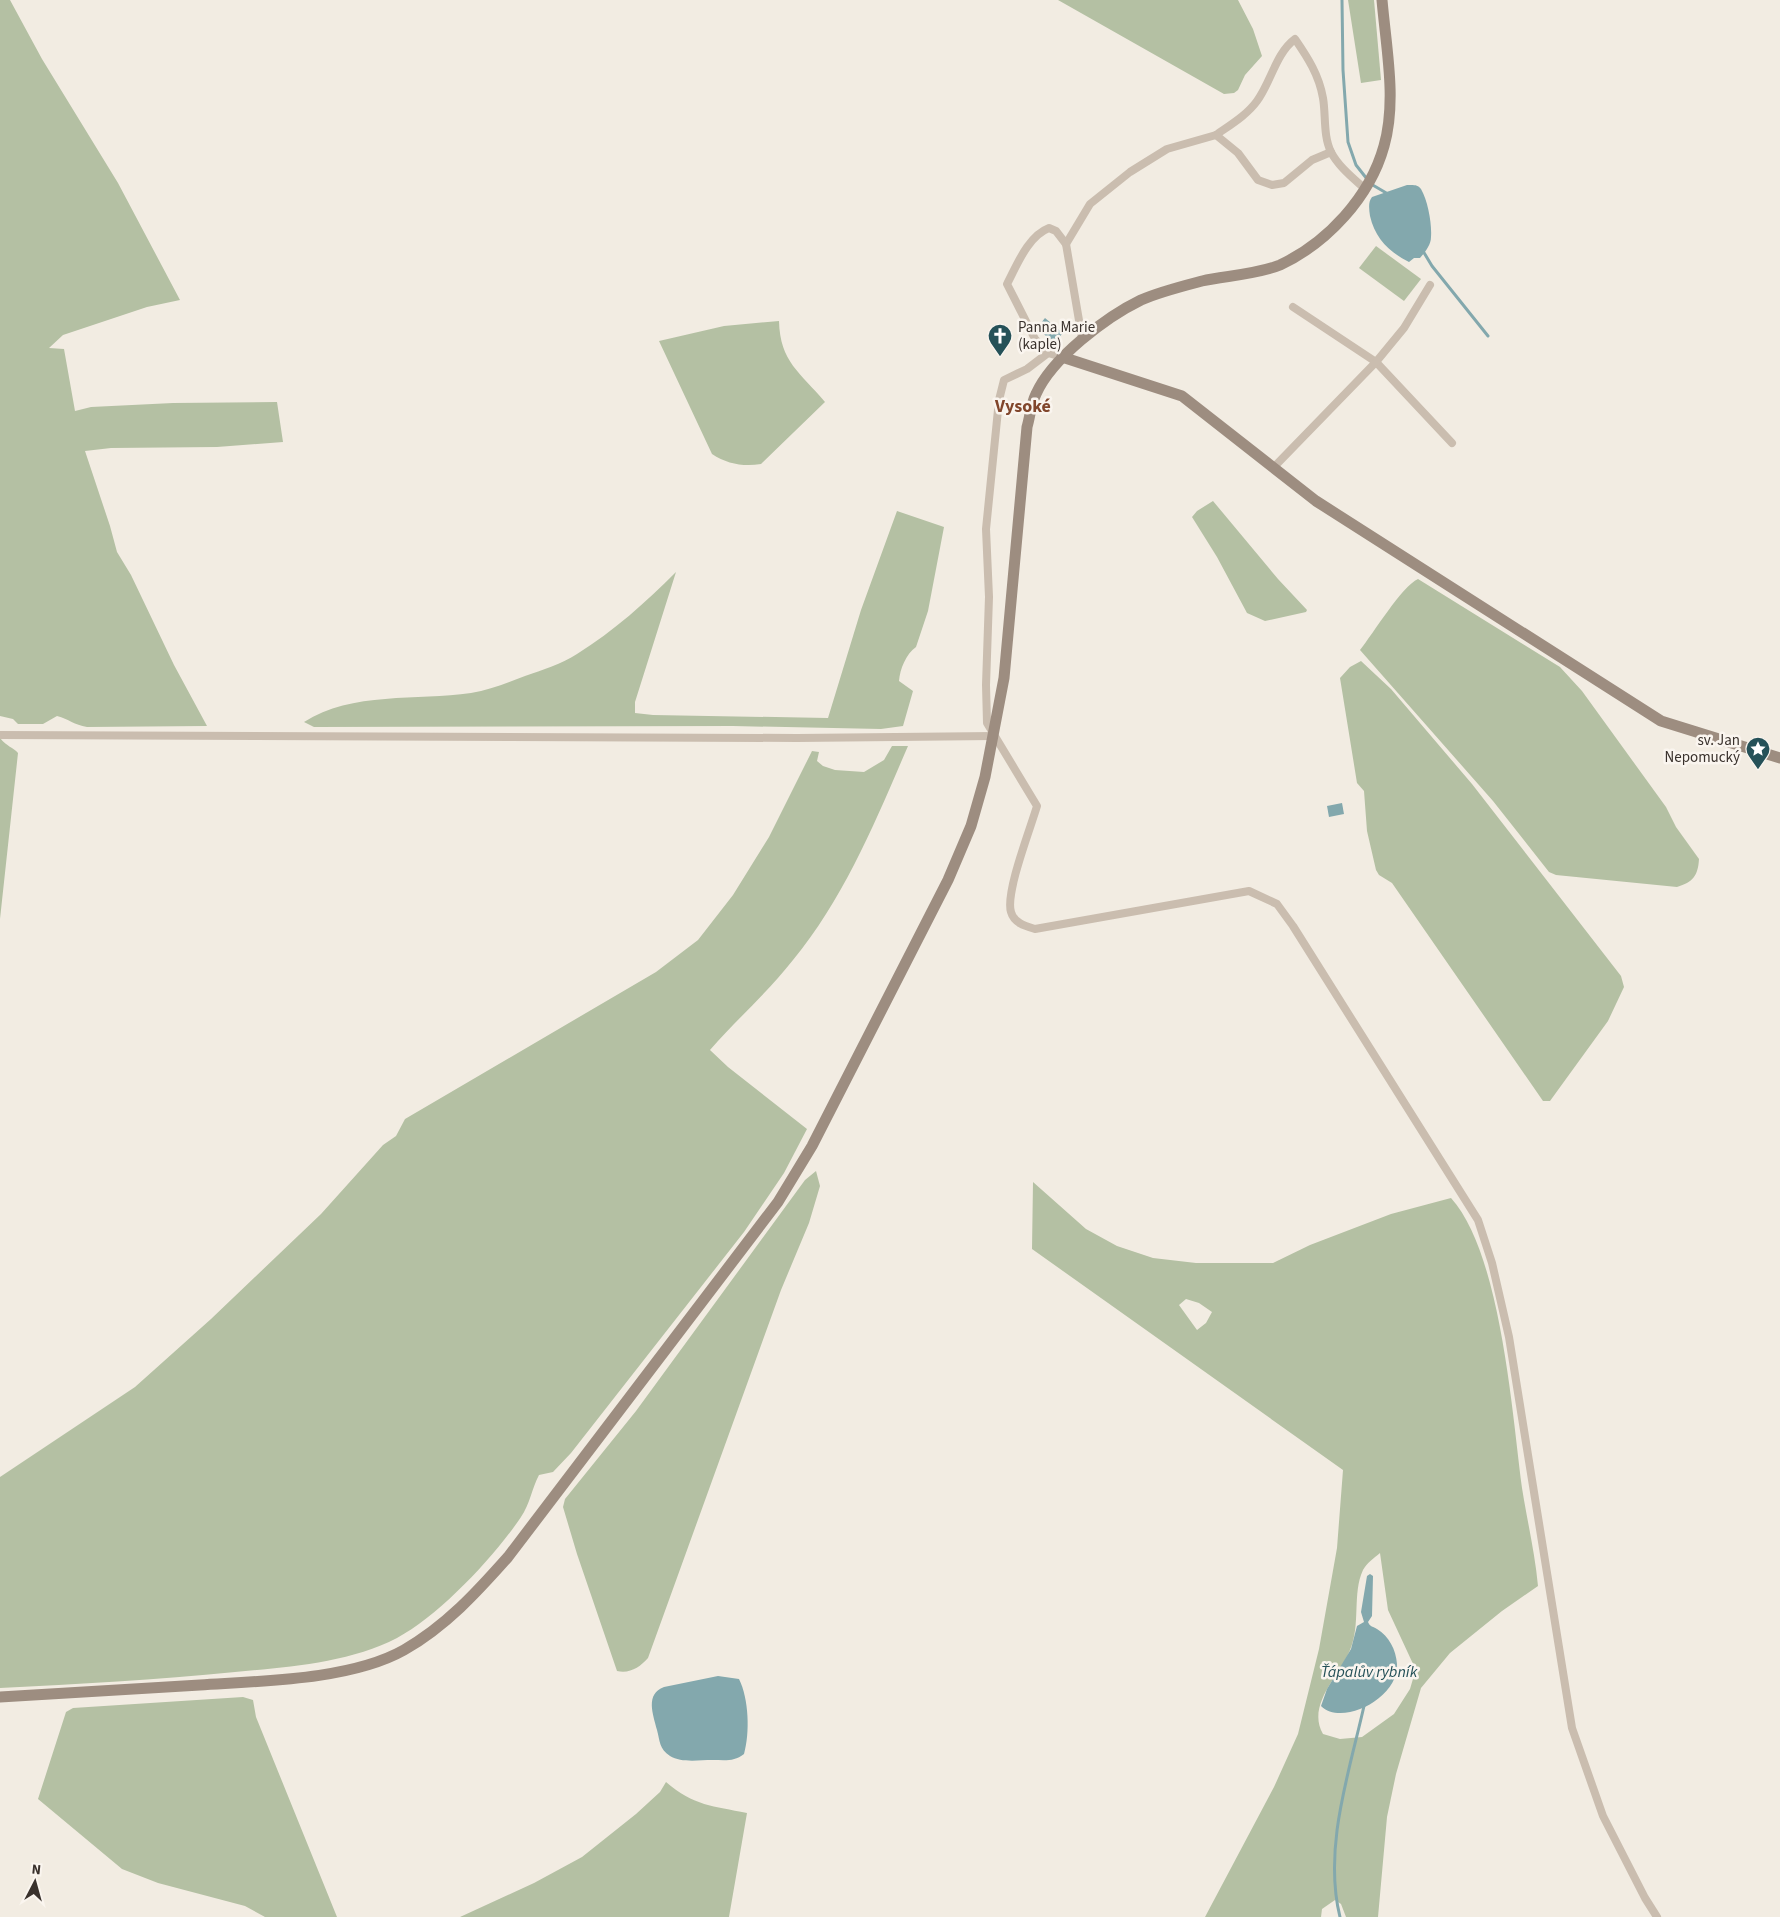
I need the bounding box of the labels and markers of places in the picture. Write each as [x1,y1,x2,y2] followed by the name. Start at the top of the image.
[1018,317,1095,355] place label: Panna Marie (kaple)
[987,323,1013,357] church icon: Panna Marie (kaple)
[1665,730,1740,768] place label: sv. Jan Nepomucký
[1745,736,1771,770] place icon: sv. Jan Nepomucký

